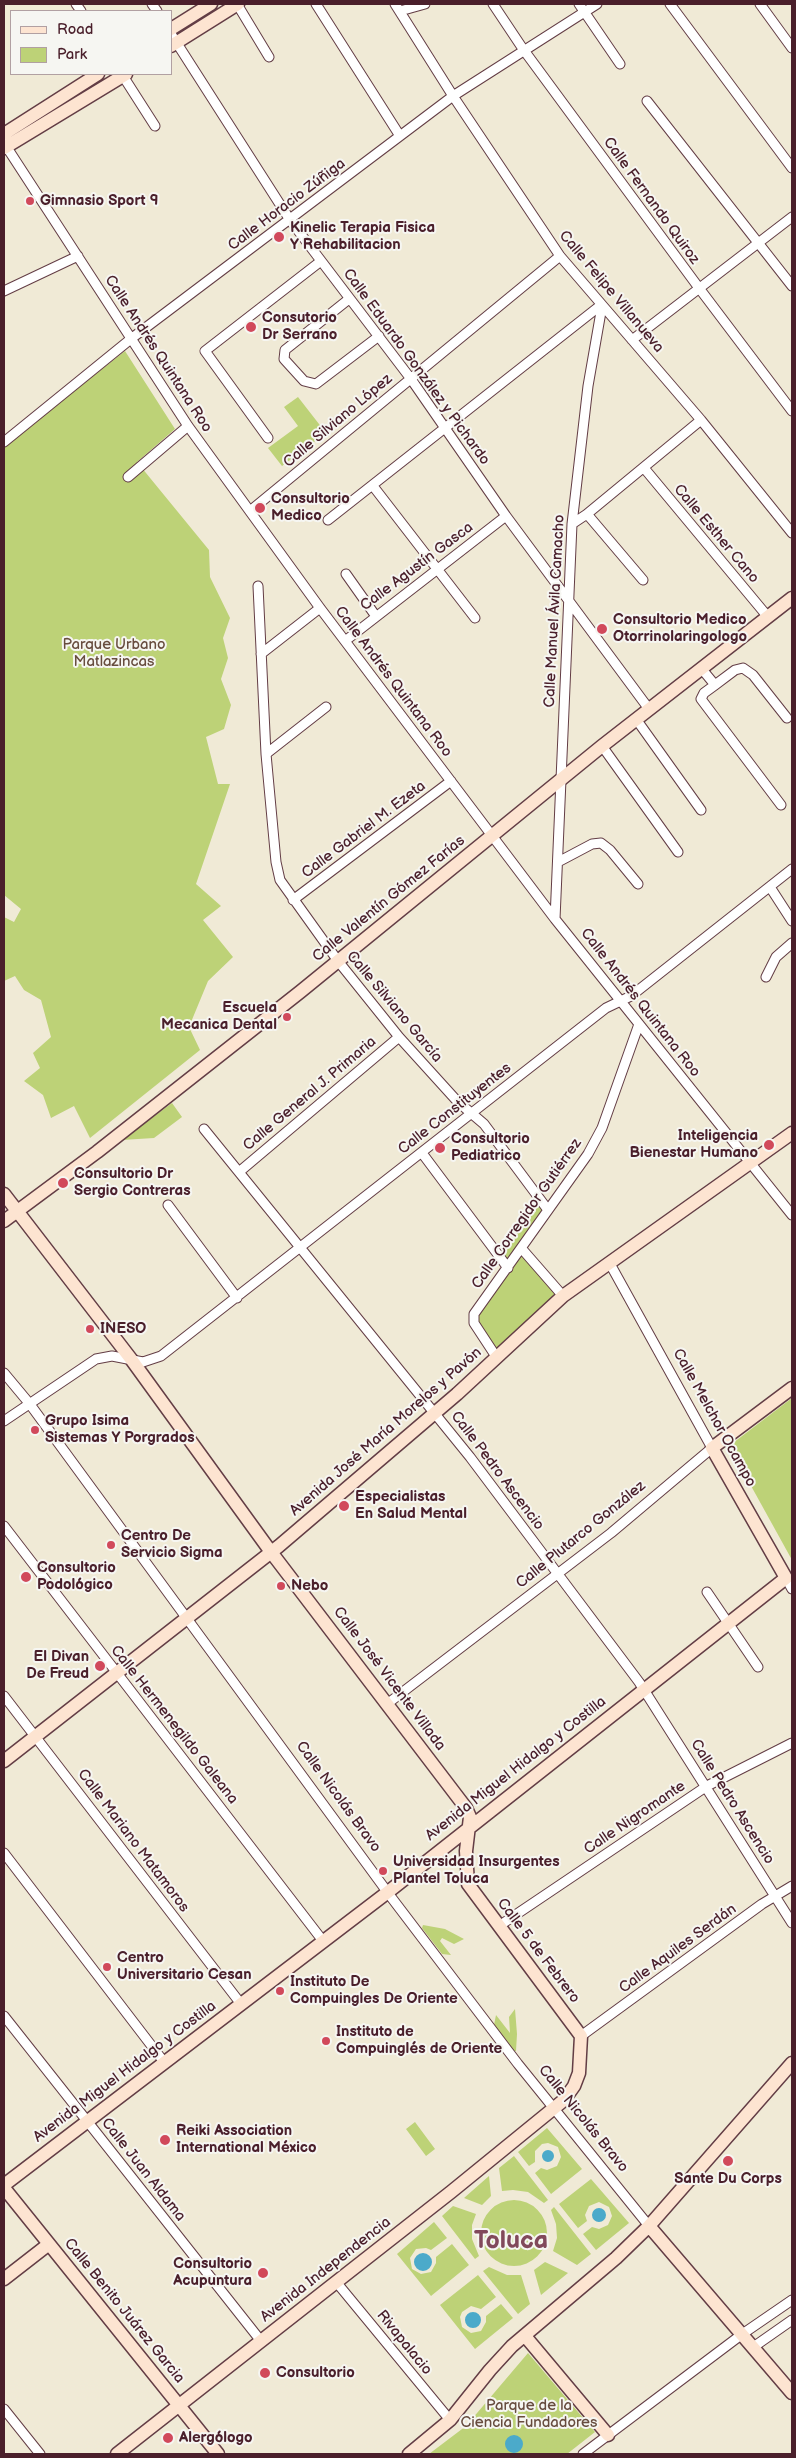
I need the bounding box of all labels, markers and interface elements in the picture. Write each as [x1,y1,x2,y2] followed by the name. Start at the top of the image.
[10,10,172,75] legend
[57,20,93,39] text: Road
[57,45,87,64] text: Park
[599,134,703,268] street label: Calle Fernando Quiroz
[225,155,349,255] street label: Calle Horacio Zúñiga
[40,192,158,210] place label: Gimnasio Sport 9
[24,195,36,207] marker: Gimnasio Sport 9
[290,219,435,254] place label: Kinelic Terapia Fisica Y Rehabilitacion
[555,227,667,357] street label: Calle Felipe Villanueva
[272,230,286,244] marker: Kinelic Terapia Fisica Y Rehabilitacion
[339,265,493,469] street label: Calle Eduardo González y Pichardo
[100,272,216,436] street label: Calle Andrés Quintana Roo
[262,309,337,344] place label: Consutorio Dr Serrano
[244,320,258,334] marker: Consutorio Dr Serrano
[280,370,396,472] street label: Calle Silviano López
[669,481,763,587] street label: Calle Esther Cano
[271,490,350,525] place label: Consultorio Medico
[253,501,267,515] marker: Consultorio Medico
[541,514,569,708] street label: Calle Manuel Ávila Camacho
[357,519,477,615] street label: Calle Agustín Gasca
[330,603,456,761] street label: Calle Andrés Quintana Roo
[613,611,747,646] place label: Consultorio Medico Otorrinolaringologo
[595,622,609,636] marker: Consultorio Medico Otorrinolaringologo
[63,636,165,671] park label: Parque Urbano Matlazincas
[299,778,429,882] street label: Calle Gabriel M. Ezeta
[309,832,469,966] street label: Calle Valentín Gómez Farías
[576,925,704,1081] street label: Calle Andrés Quintana Roo
[342,948,446,1066] street label: Calle Silviano García
[161,999,277,1034] place label: Escuela Mecanica Dental
[281,1011,293,1023] marker: Escuela Mecanica Dental
[240,1033,380,1155] street label: Calle General J. Primaria
[395,1059,515,1159] street label: Calle Constituyentes
[629,1127,758,1162] place label: Inteligencia Bienestar Humano
[451,1130,530,1165] place label: Consultorio Pediatrico
[468,1135,586,1293] street label: Calle Corregidor Gutiérrez
[762,1138,776,1152] marker: Inteligencia Bienestar Humano
[433,1141,447,1155] marker: Consultorio Pediatrico
[74,1165,191,1200] place label: Consultorio Dr Sergio Contreras
[56,1176,70,1190] marker: Consultorio Dr Sergio Contreras
[100,1320,146,1338] place label: INESO
[84,1323,96,1335] marker: INESO
[286,1344,486,1520] street label: Avenida José María Morelos y Pavón
[668,1346,760,1490] street label: Calle Melchor Ocampo
[446,1408,548,1534] street label: Calle Pedro Ascencio
[45,1412,195,1447] place label: Grupo Isima Sistemas Y Porgrados
[29,1424,41,1436] marker: Grupo Isima Sistemas Y Porgrados
[513,1477,649,1593] street label: Calle Plutarco González
[355,1488,467,1523] place label: Especialistas En Salud Mental
[337,1499,351,1513] marker: Especialistas En Salud Mental
[121,1527,223,1562] place label: Centro De Servicio Sigma
[105,1539,117,1551] marker: Centro De Servicio Sigma
[37,1559,116,1594] place label: Consultorio Podológico
[19,1570,33,1584] marker: Consultorio Podológico
[291,1577,328,1595] place label: Nebo
[275,1580,287,1592] marker: Nebo
[329,1604,449,1754] street label: Calle José Vicente Villada
[106,1642,242,1808] street label: Calle Hermenegildo Galeana
[26,1648,89,1683] place label: El Divan De Freud
[93,1659,107,1673] marker: El Divan De Freud
[422,1693,610,1845] street label: Avenida Miguel Hidalgo y Costilla
[686,1736,778,1868] street label: Calle Pedro Ascencio
[292,1738,384,1856] street label: Calle Nicolás Bravo
[73,1766,193,1916] street label: Calle Mariano Matamoros
[581,1777,689,1859] street label: Calle Nigromante
[393,1853,560,1888] place label: Universidad Insurgentes Plantel Toluca
[377,1865,389,1877] marker: Universidad Insurgentes Plantel Toluca
[493,1895,583,2007] street label: Calle 5 de Febrero
[616,1900,740,1998] street label: Calle Aquiles Serdán
[117,1949,252,1984] place label: Centro Universitario Cesan
[101,1961,113,1973] marker: Centro Universitario Cesan
[290,1973,458,2008] place label: Instituto De Compuingles De Oriente
[274,1985,286,1997] marker: Instituto De Compuingles De Oriente
[30,1997,220,2147] street label: Avenida Miguel Hidalgo y Costilla
[336,2023,502,2058] place label: Instituto de Compuinglés de Oriente
[320,2035,332,2047] marker: Instituto de Compuinglés de Oriente
[534,2062,632,2176] street label: Calle Nicolás Bravo
[97,2115,189,2225] street label: Calle Juan Aldama
[176,2122,317,2157] place label: Reiki Association International México
[158,2133,172,2147] marker: Reiki Association International México
[721,2154,735,2168] marker: Sante Du Corps
[674,2170,782,2188] place label: Sante Du Corps
[257,2214,395,2326] street label: Avenida Independencia
[474,2227,548,2257] district label: Toluca
[60,2235,188,2387] street label: Calle Benito Juárez Garcia
[173,2255,252,2290] place label: Consultorio Acupuntura
[256,2266,270,2280] marker: Consultorio Acupuntura
[372,2307,436,2379] street label: Rivapalacio
[276,2364,355,2382] place label: Consultorio
[258,2366,272,2380] marker: Consultorio
[461,2397,597,2432] park label: Parque de la Ciencia Fundadores
[179,2429,253,2447] place label: Alergólogo
[161,2431,175,2445] marker: Alergólogo

